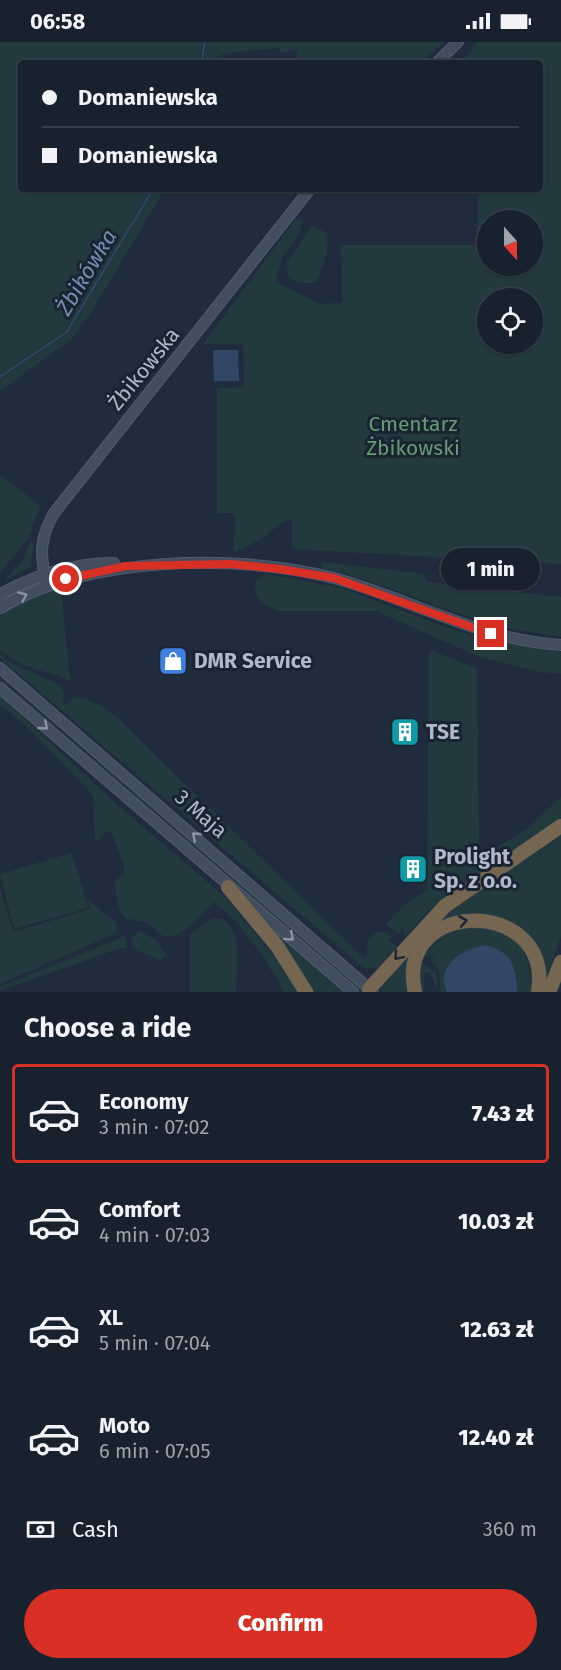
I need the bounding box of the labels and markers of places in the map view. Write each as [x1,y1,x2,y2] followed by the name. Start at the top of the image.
[157,645,189,677] shop icon: DMR Service
[194,648,312,674] place label: DMR Service
[389,716,421,748] building icon: TSE
[426,719,460,745] place label: TSE
[434,844,517,894] place label: Prolight Sp. z o.o.
[397,853,429,885] building icon: Prolight Sp. z o.o.

